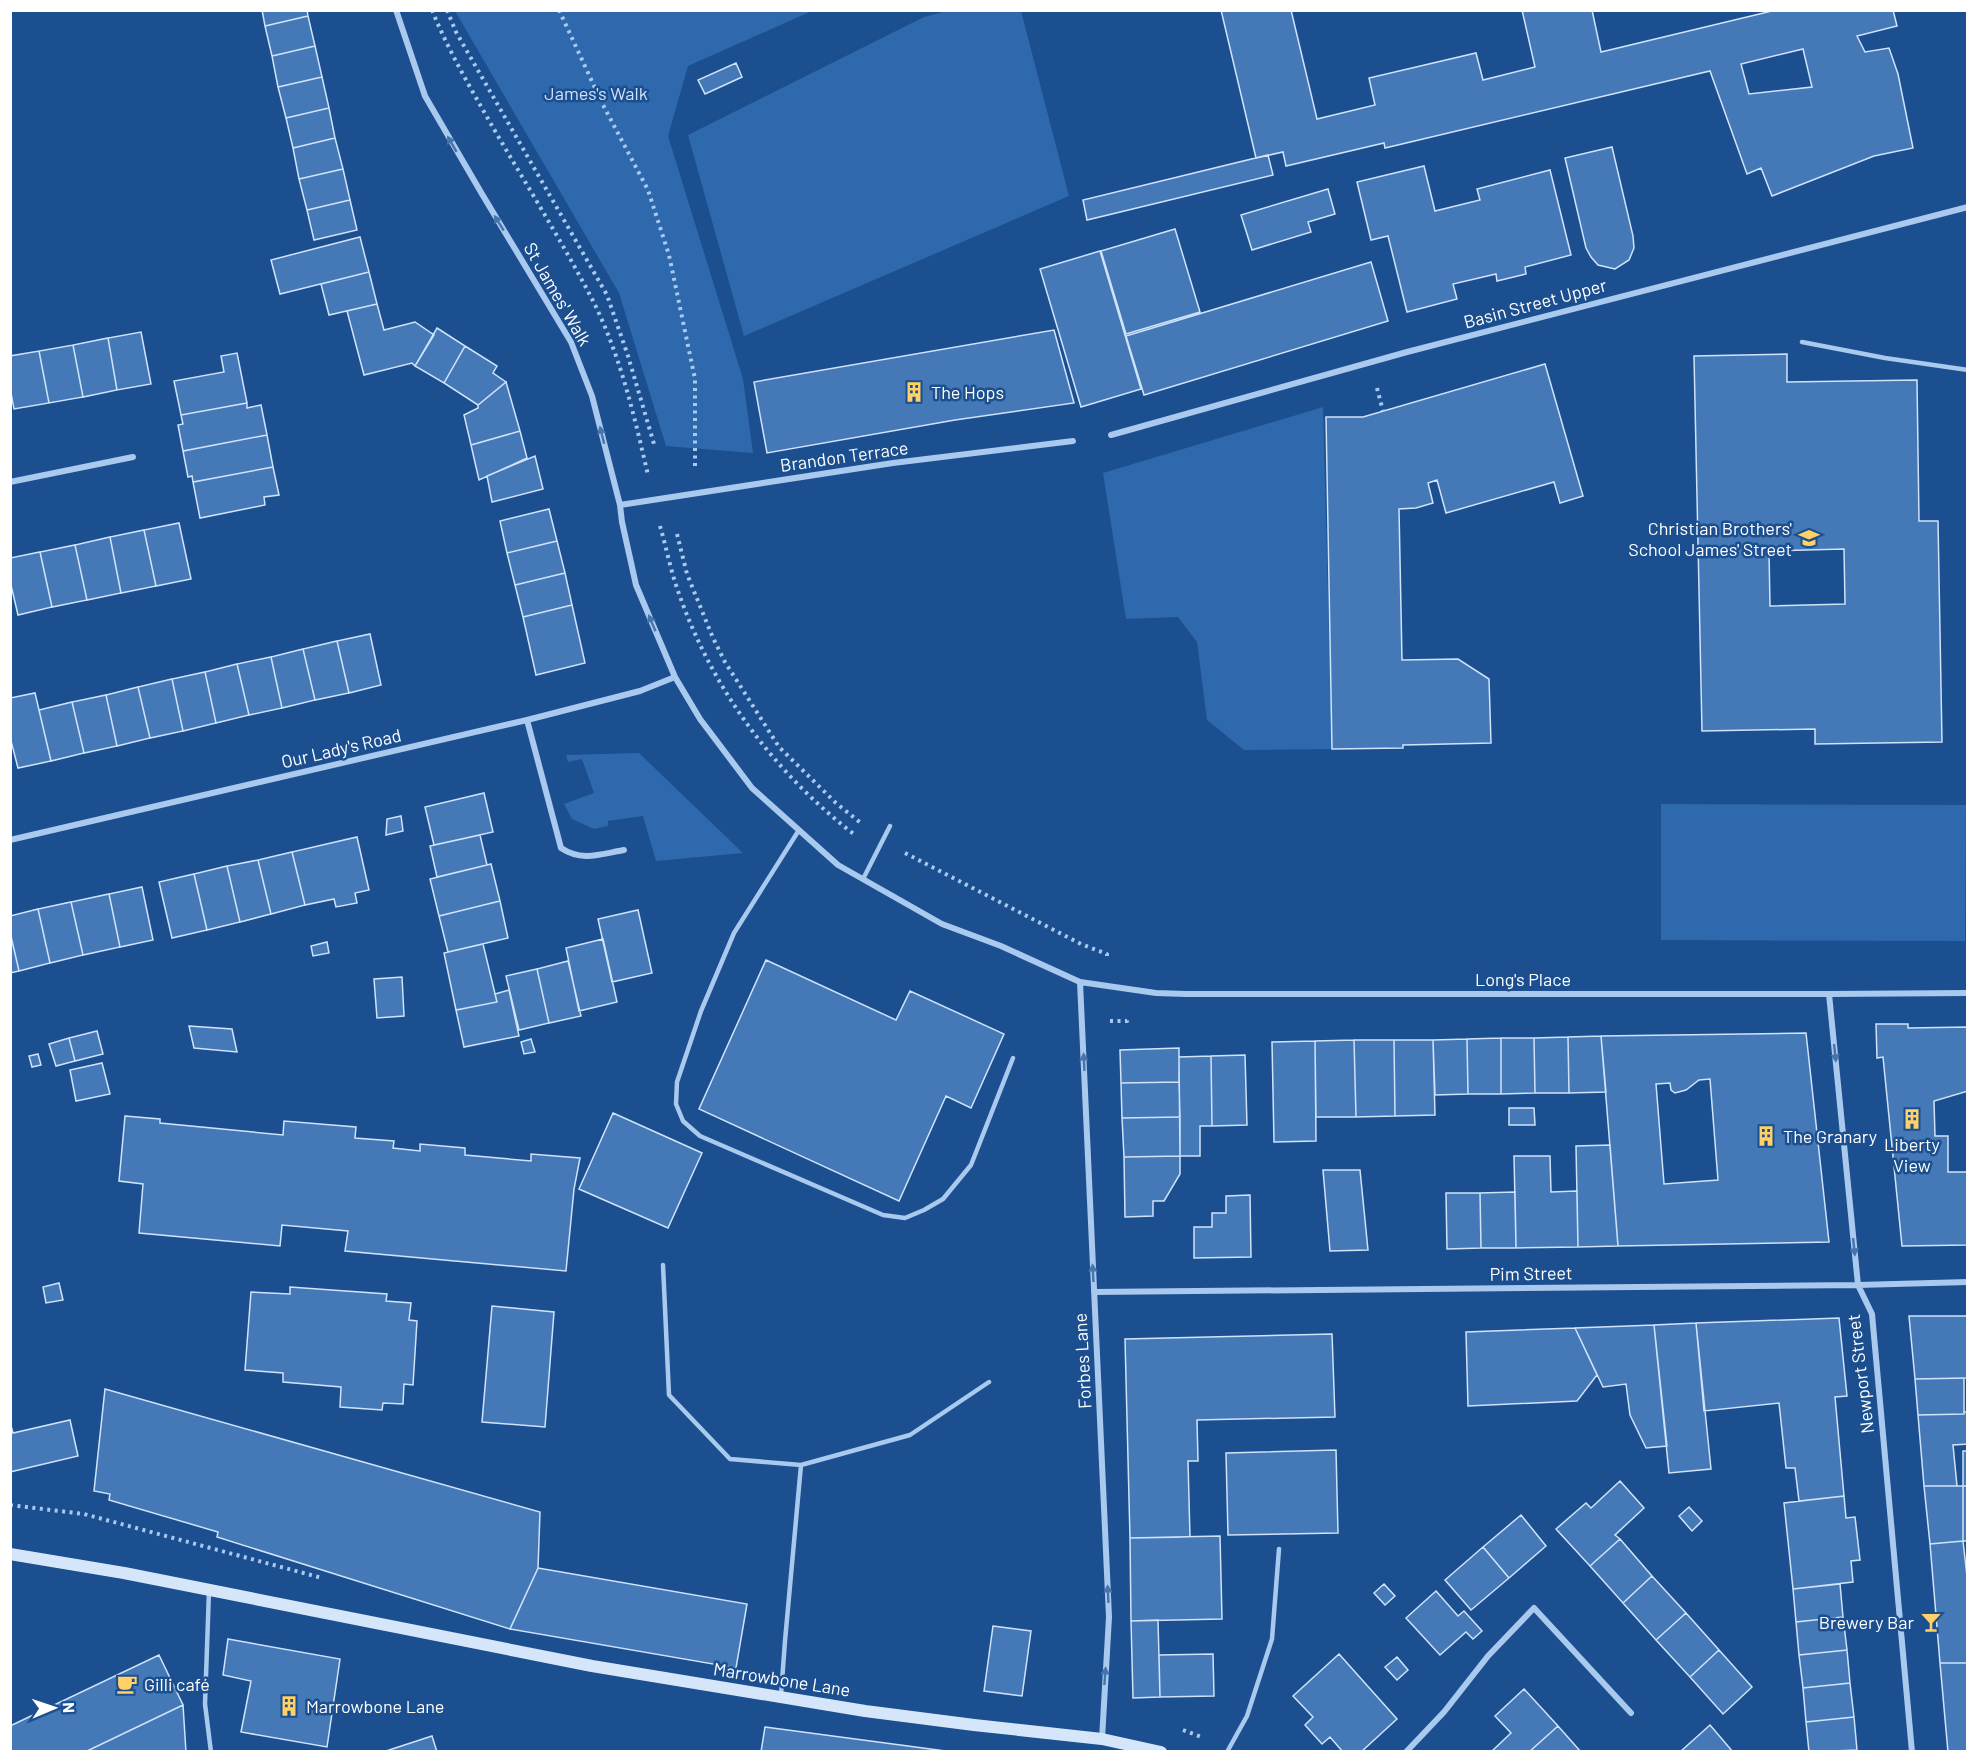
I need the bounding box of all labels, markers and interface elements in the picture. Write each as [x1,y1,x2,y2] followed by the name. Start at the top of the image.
[544,82,648,104] park label: James's Walk
[447,136,458,152] one-way arrow
[494,215,505,231] one-way arrow
[520,238,596,350] street label: St James' Walk
[1461,273,1609,333] street label: Basin Street Upper
[902,380,926,404] building icon: The Hops
[931,381,1004,403] place label: The Hops
[597,426,607,444] one-way arrow
[778,436,910,476] street label: Brandon Terrace
[1628,517,1792,560] place label: Christian Brothers' School James' Street
[1797,526,1821,550] school or university icon: Christian Brothers' School James' Street
[647,613,657,631] one-way arrow
[279,724,403,772] street label: Our Lady's Road
[1475,968,1571,990] street label: Long's Place
[1830,1043,1840,1062] one-way arrow
[1079,1053,1088,1072] one-way arrow
[1900,1107,1924,1131] building icon: Liberty View
[1754,1124,1778,1148] building icon: The Granary
[1783,1125,1877,1147] place label: The Granary
[1884,1133,1940,1176] place label: Liberty View
[1849,1237,1859,1256] one-way arrow
[1489,1261,1573,1285] street label: Pim Street
[1089,1264,1098,1283] one-way arrow
[1069,1313,1095,1409] street label: Forbes Lane
[1842,1313,1878,1435] street label: Newport Street
[1103,1585,1112,1604] one-way arrow
[1919,1610,1943,1634] bar icon: Brewery Bar
[1819,1611,1914,1633] place label: Brewery Bar
[712,1657,852,1701] street label: Marrowbone Lane
[1100,1666,1110,1685] one-way arrow
[115,1672,139,1696] cafe icon: Gilli café
[144,1673,210,1695] place label: Gilli café
[24,1678,84,1738] north arrow
[277,1694,301,1718] building icon: Marrowbone Lane
[306,1695,444,1717] place label: Marrowbone Lane
[60,1702,79,1713] text: N

